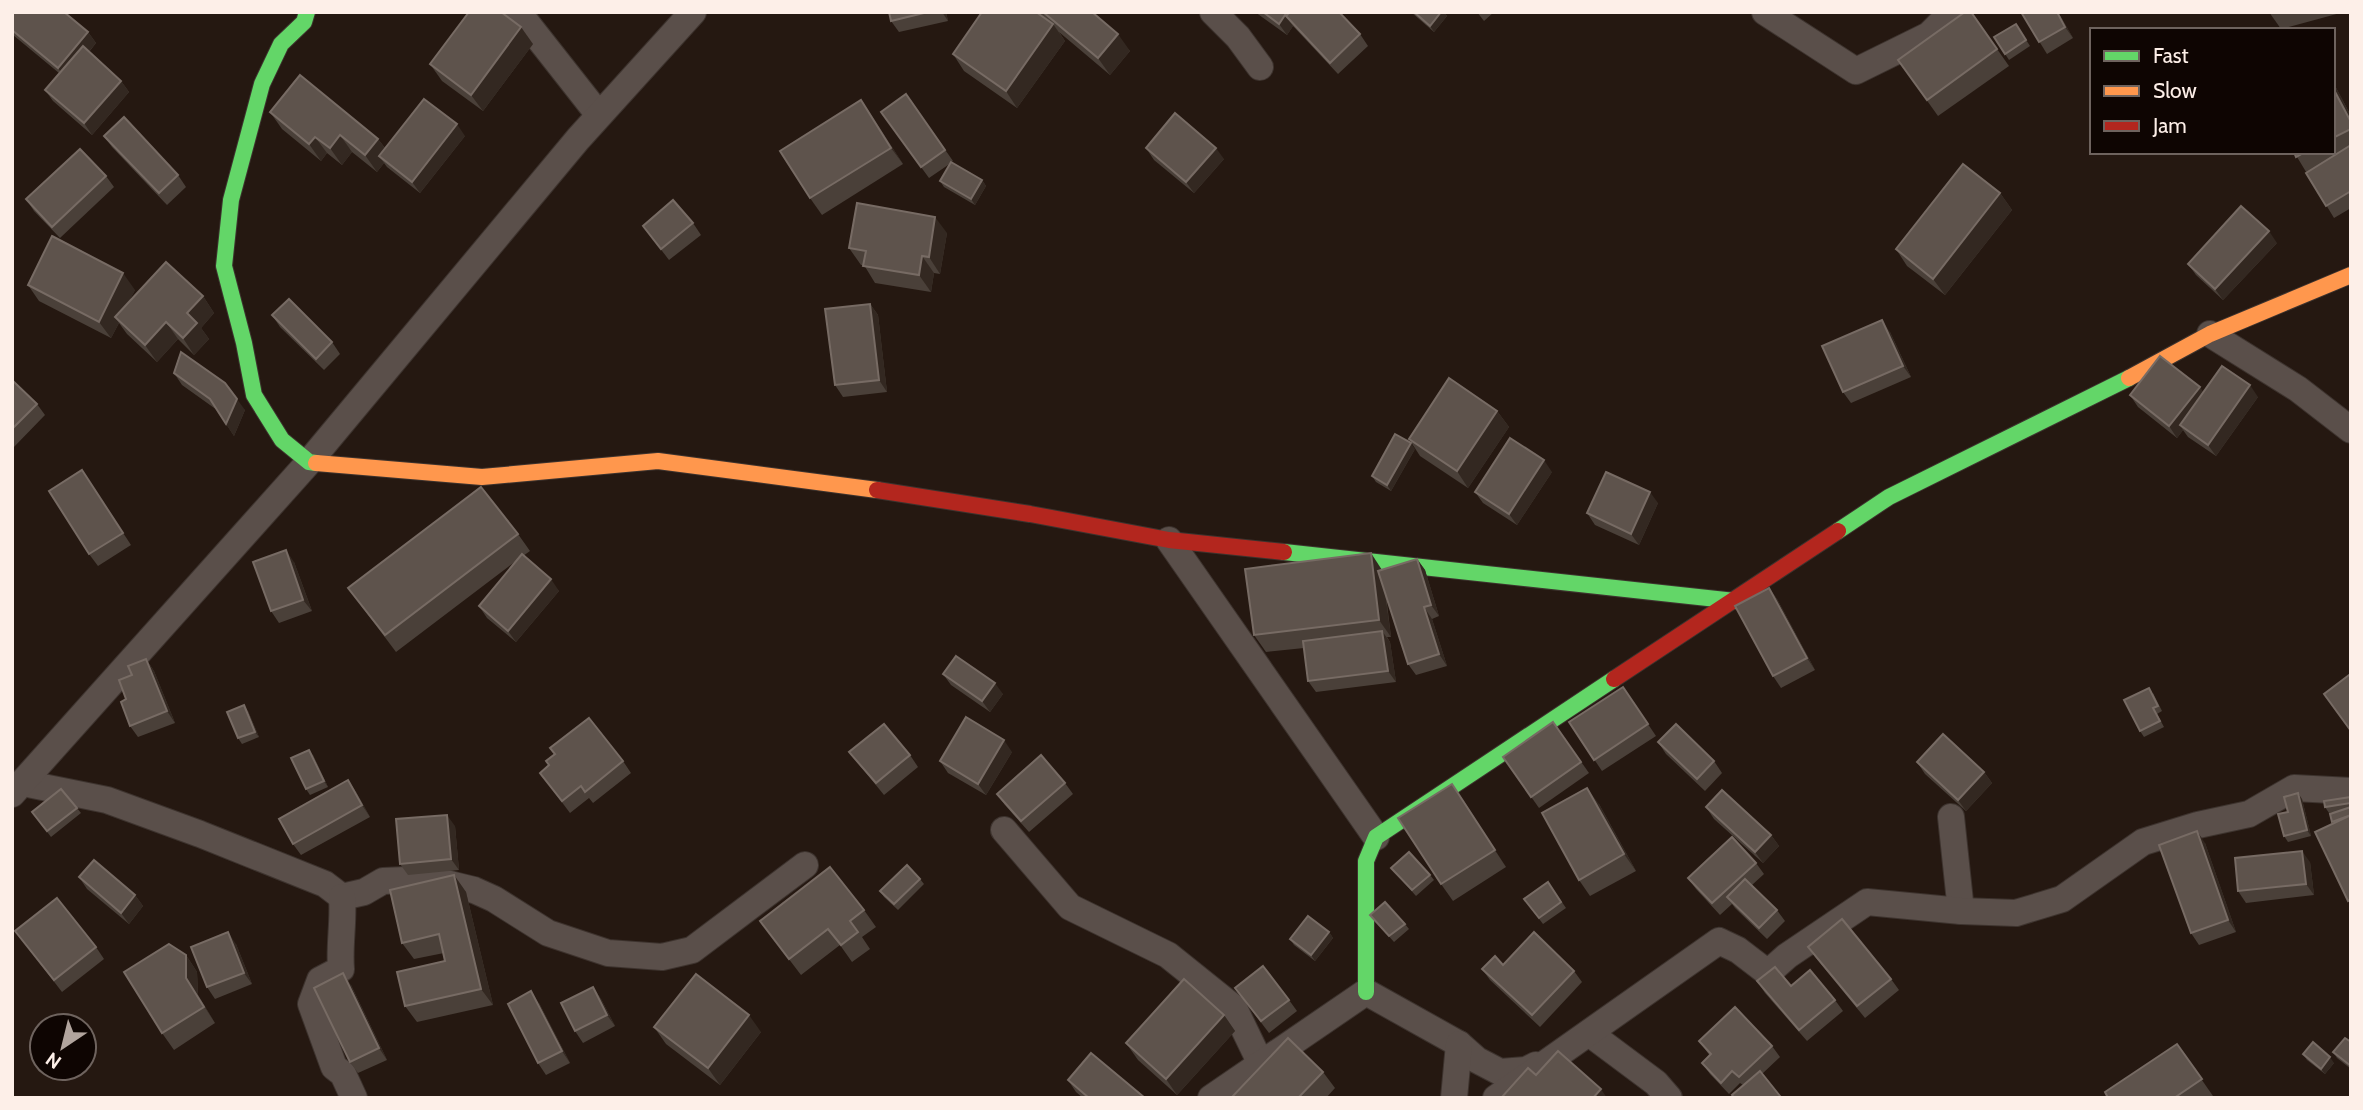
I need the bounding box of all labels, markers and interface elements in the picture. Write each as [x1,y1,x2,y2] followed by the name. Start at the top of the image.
[2090,28,2335,154] legend
[2153,43,2189,68] text: Fast
[2153,78,2197,103] text: Slow
[2152,113,2187,138] text: Jam
[28,1012,98,1082] north arrow
[41,1047,66,1074] text: N

